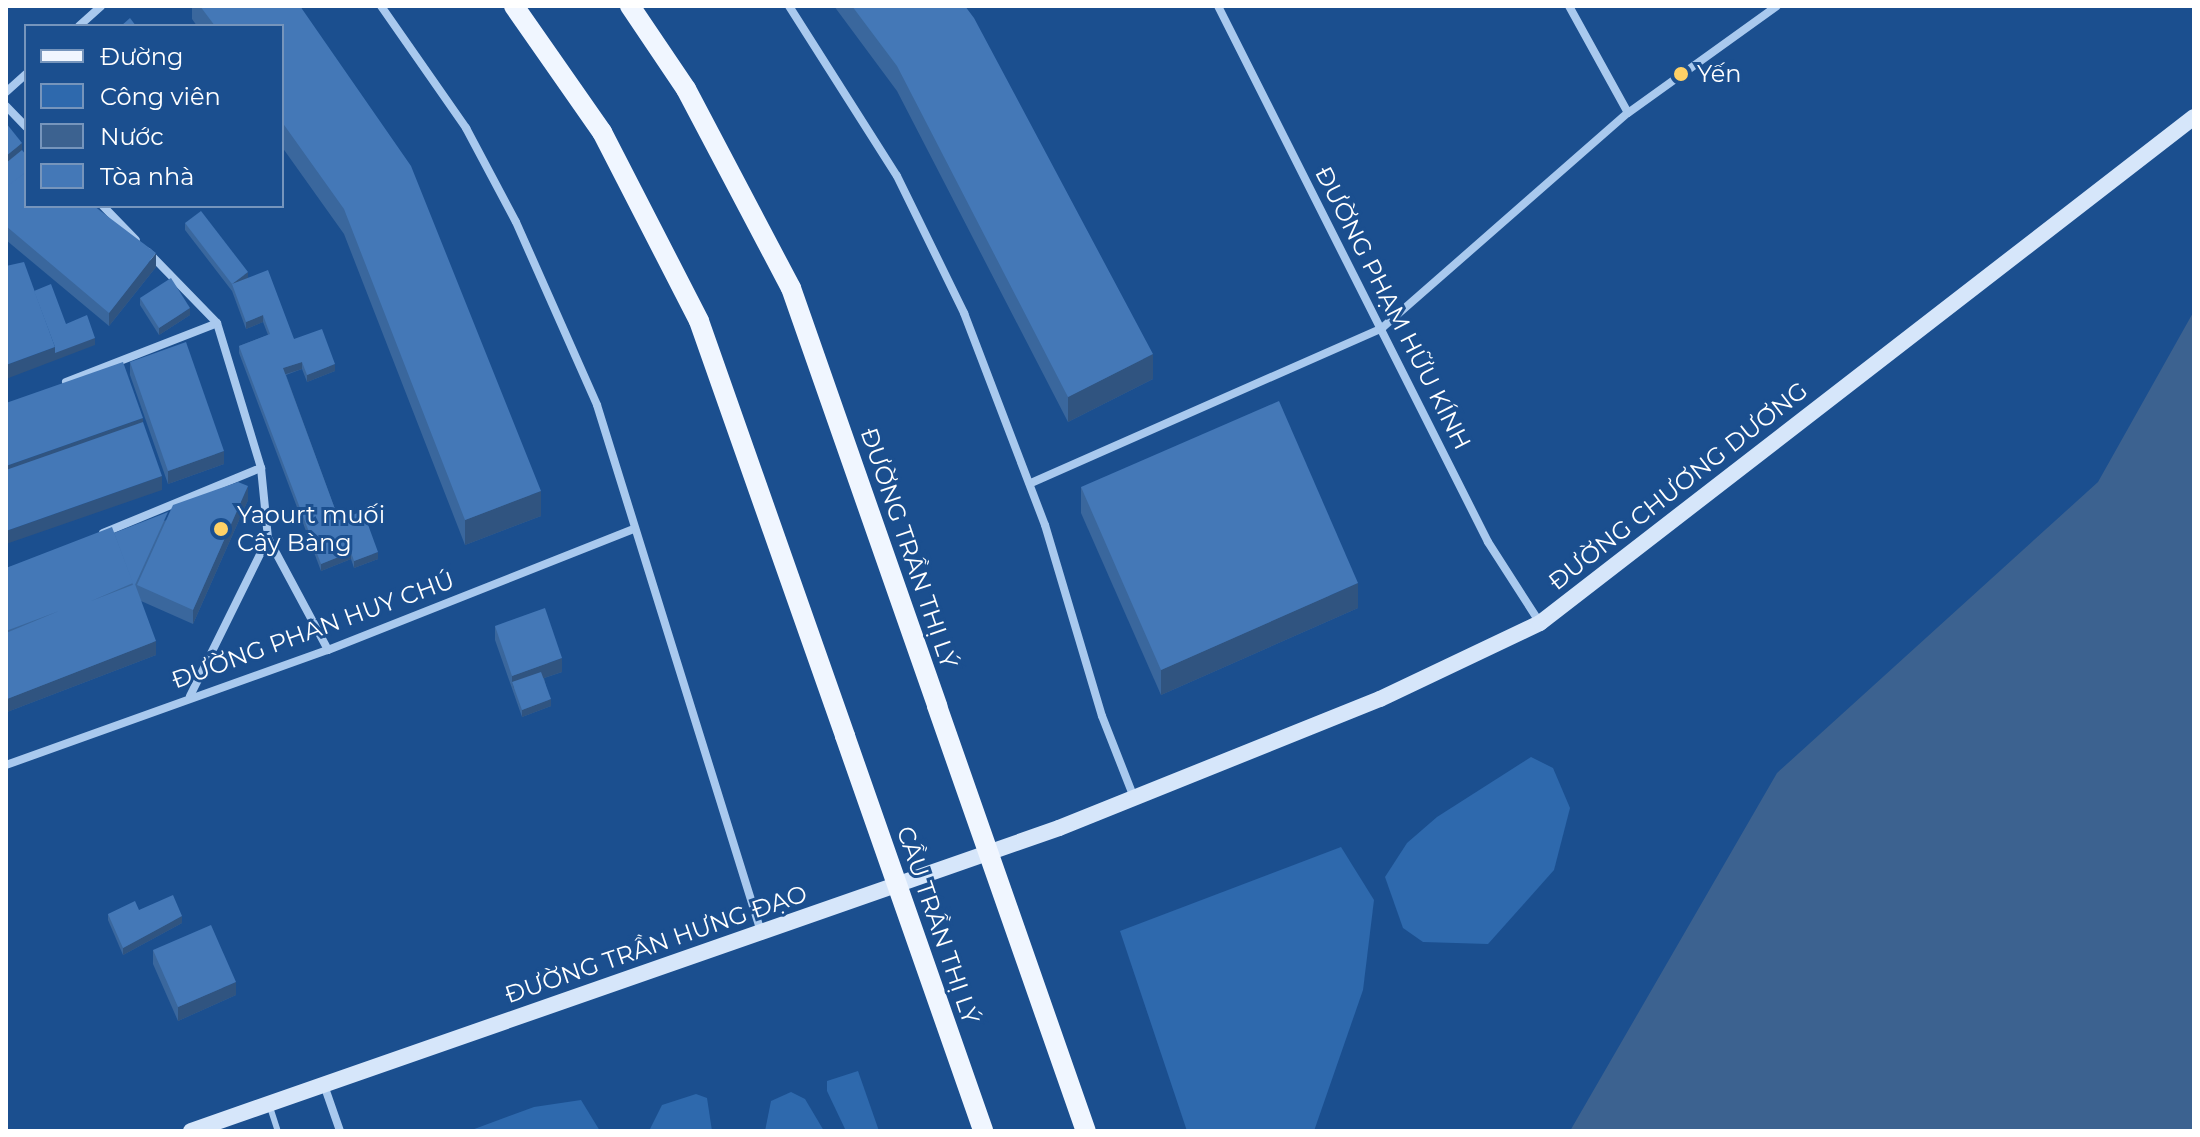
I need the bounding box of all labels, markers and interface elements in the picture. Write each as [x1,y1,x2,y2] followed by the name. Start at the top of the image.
[24,24,284,208] legend
[100,42,183,71] text: Đường
[1697,60,1742,88] place label: Yến
[1672,65,1690,83] marker: Yến
[100,82,221,111] text: Công viên
[100,122,164,151] text: Nước
[100,162,194,191] text: Tòa nhà
[1309,162,1477,454] street label: ĐƯỜNG PHẠM HỮU KÍNH
[1543,376,1813,596] street label: ĐƯỜNG CHƯƠNG DƯƠNG
[854,424,964,672] street label: ĐƯỜNG TRẦN THỊ LÝ
[237,501,385,557] place label: Yaourt muối Cây Bàng
[212,520,230,538] marker: Yaourt muối Cây Bàng
[168,565,458,695] street label: ĐƯỜNG PHAN HUY CHÚ
[891,822,985,1028] street label: CẦU TRẦN THỊ LÝ
[501,879,811,1009] street label: ĐƯỜNG TRẦN HƯNG ĐẠO

